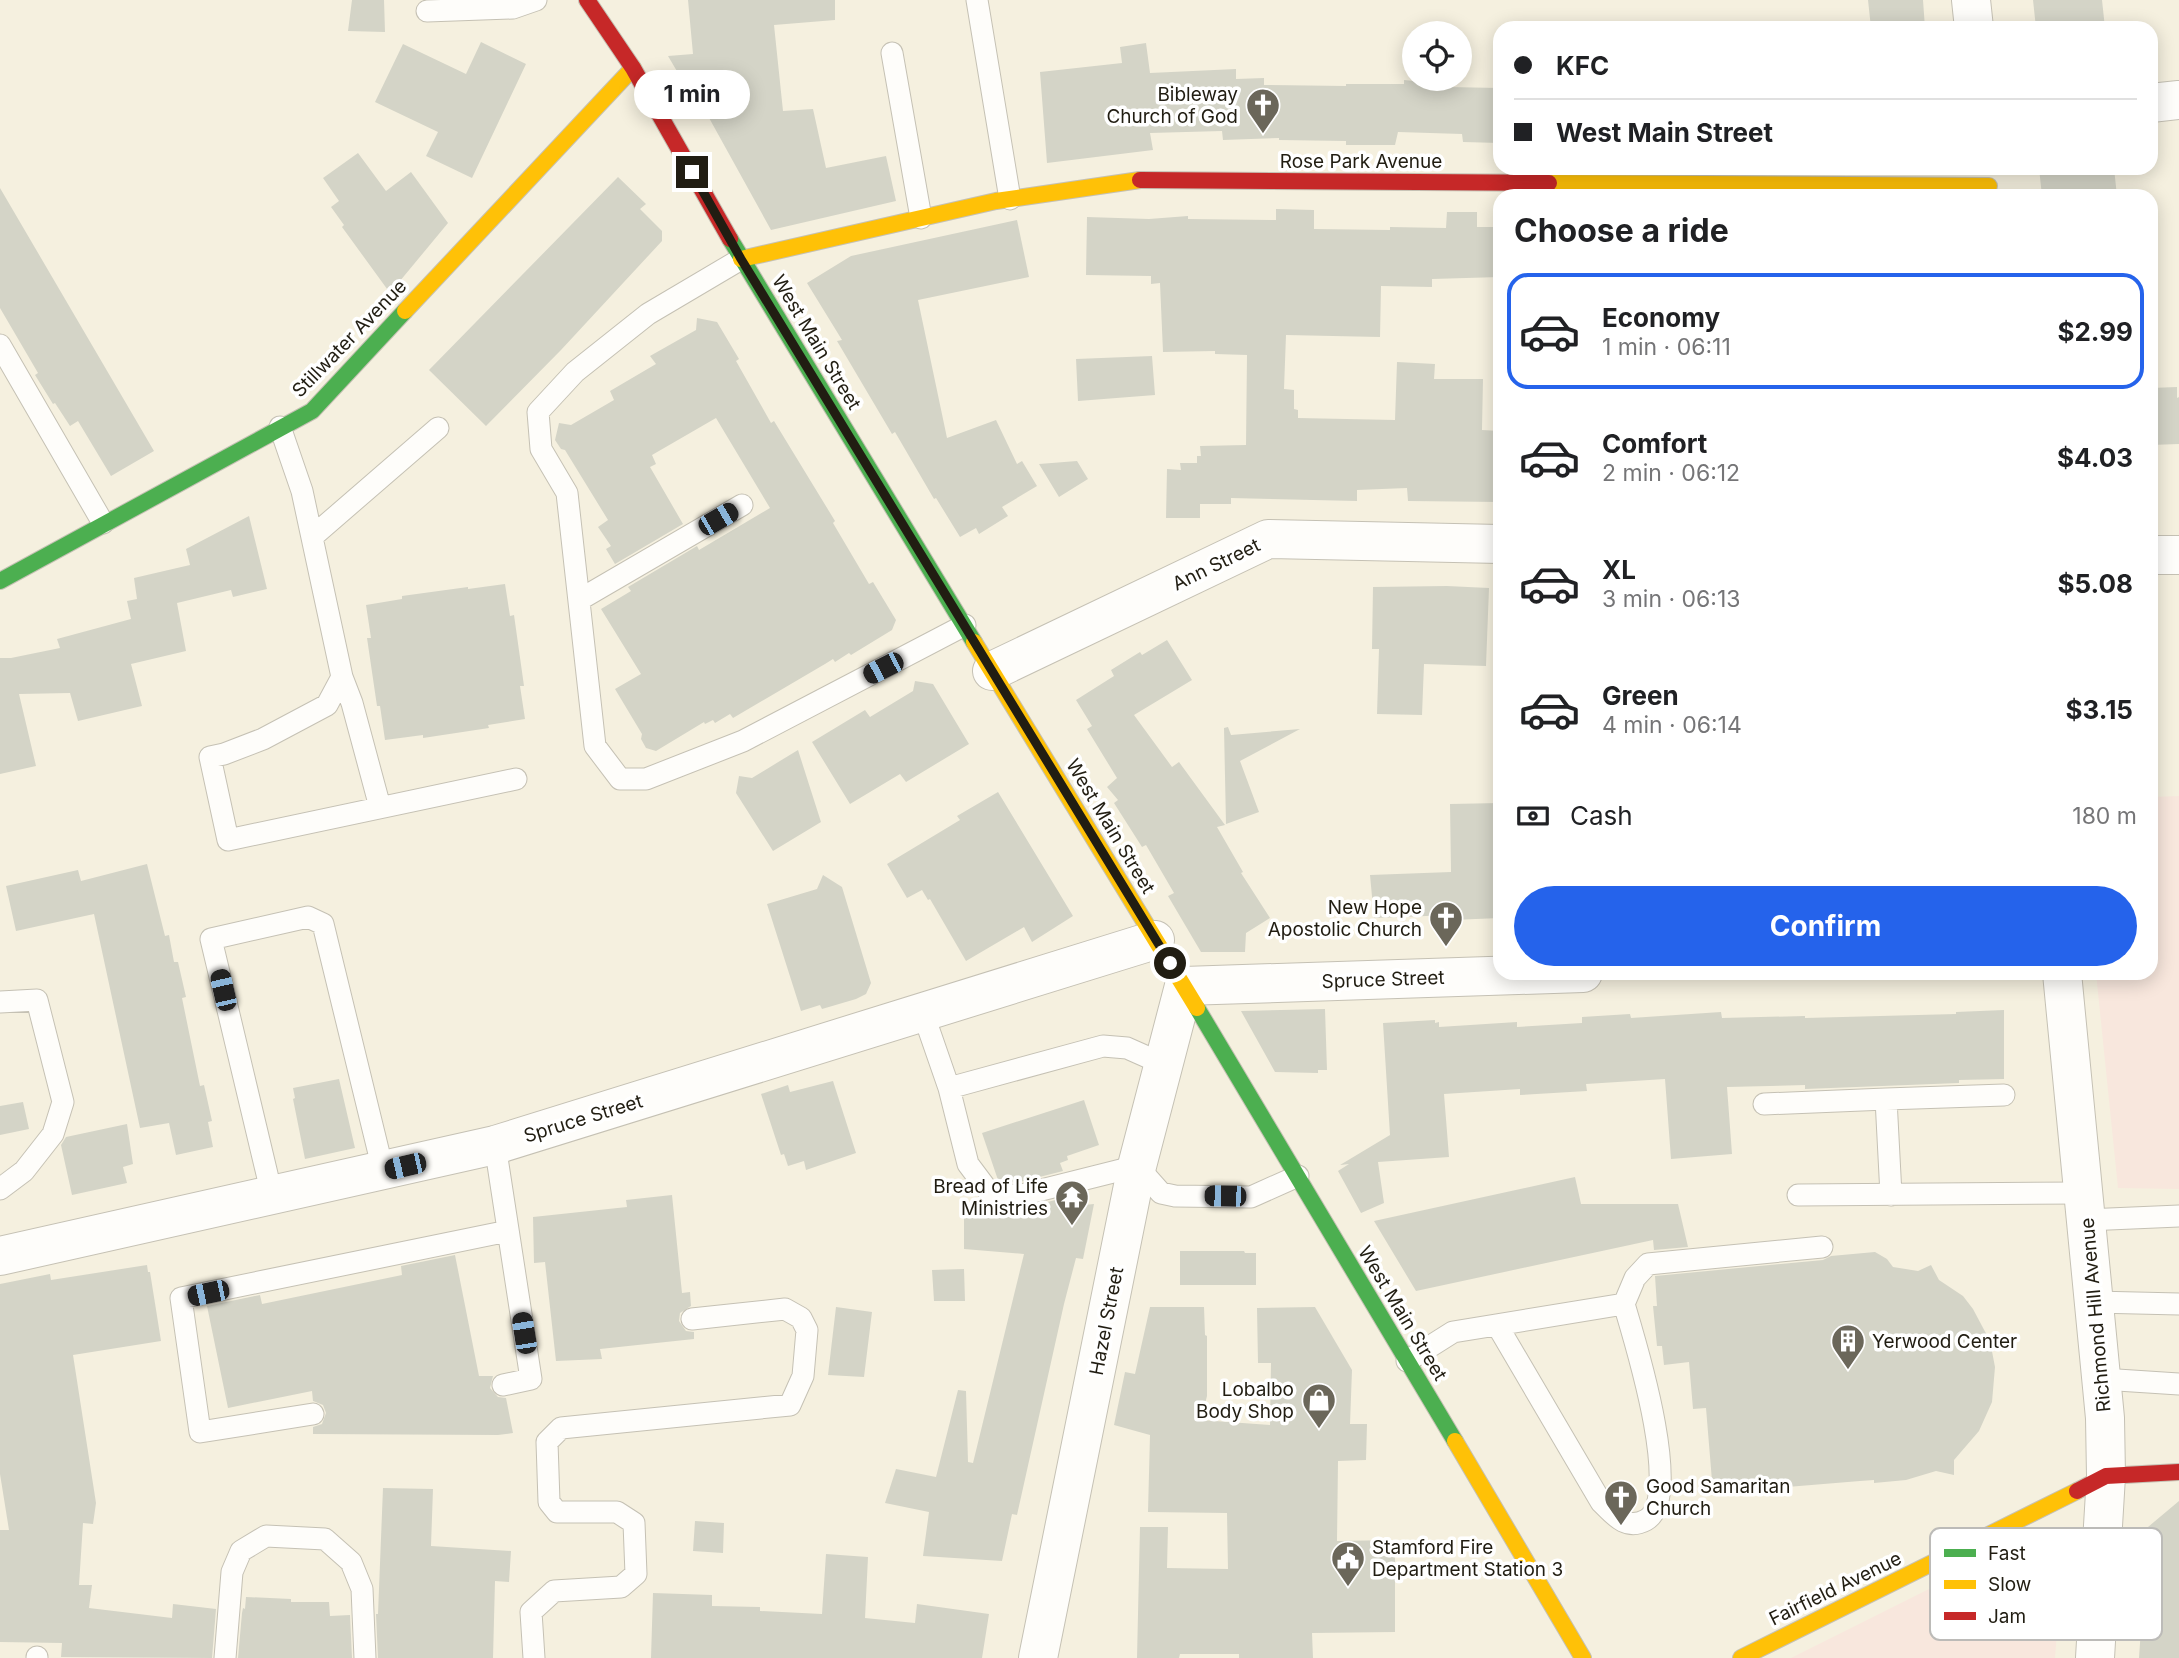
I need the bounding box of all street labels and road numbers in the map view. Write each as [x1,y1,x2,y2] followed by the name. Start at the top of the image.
[1280,150,1442,173] street label: Rose Park Avenue
[767,271,866,414] street label: West Main Street
[287,275,411,402] street label: Stillwater Avenue
[1169,533,1264,596] street label: Ann Street
[1061,755,1160,898] street label: West Main Street
[1321,966,1445,993] street label: Spruce Street
[521,1089,645,1147] street label: Spruce Street
[2076,1217,2115,1413] street label: Richmond Hill Avenue
[1353,1242,1452,1385] street label: West Main Street
[1085,1265,1128,1377] street label: Hazel Street
[1765,1546,1905,1630] street label: Fairfield Avenue

